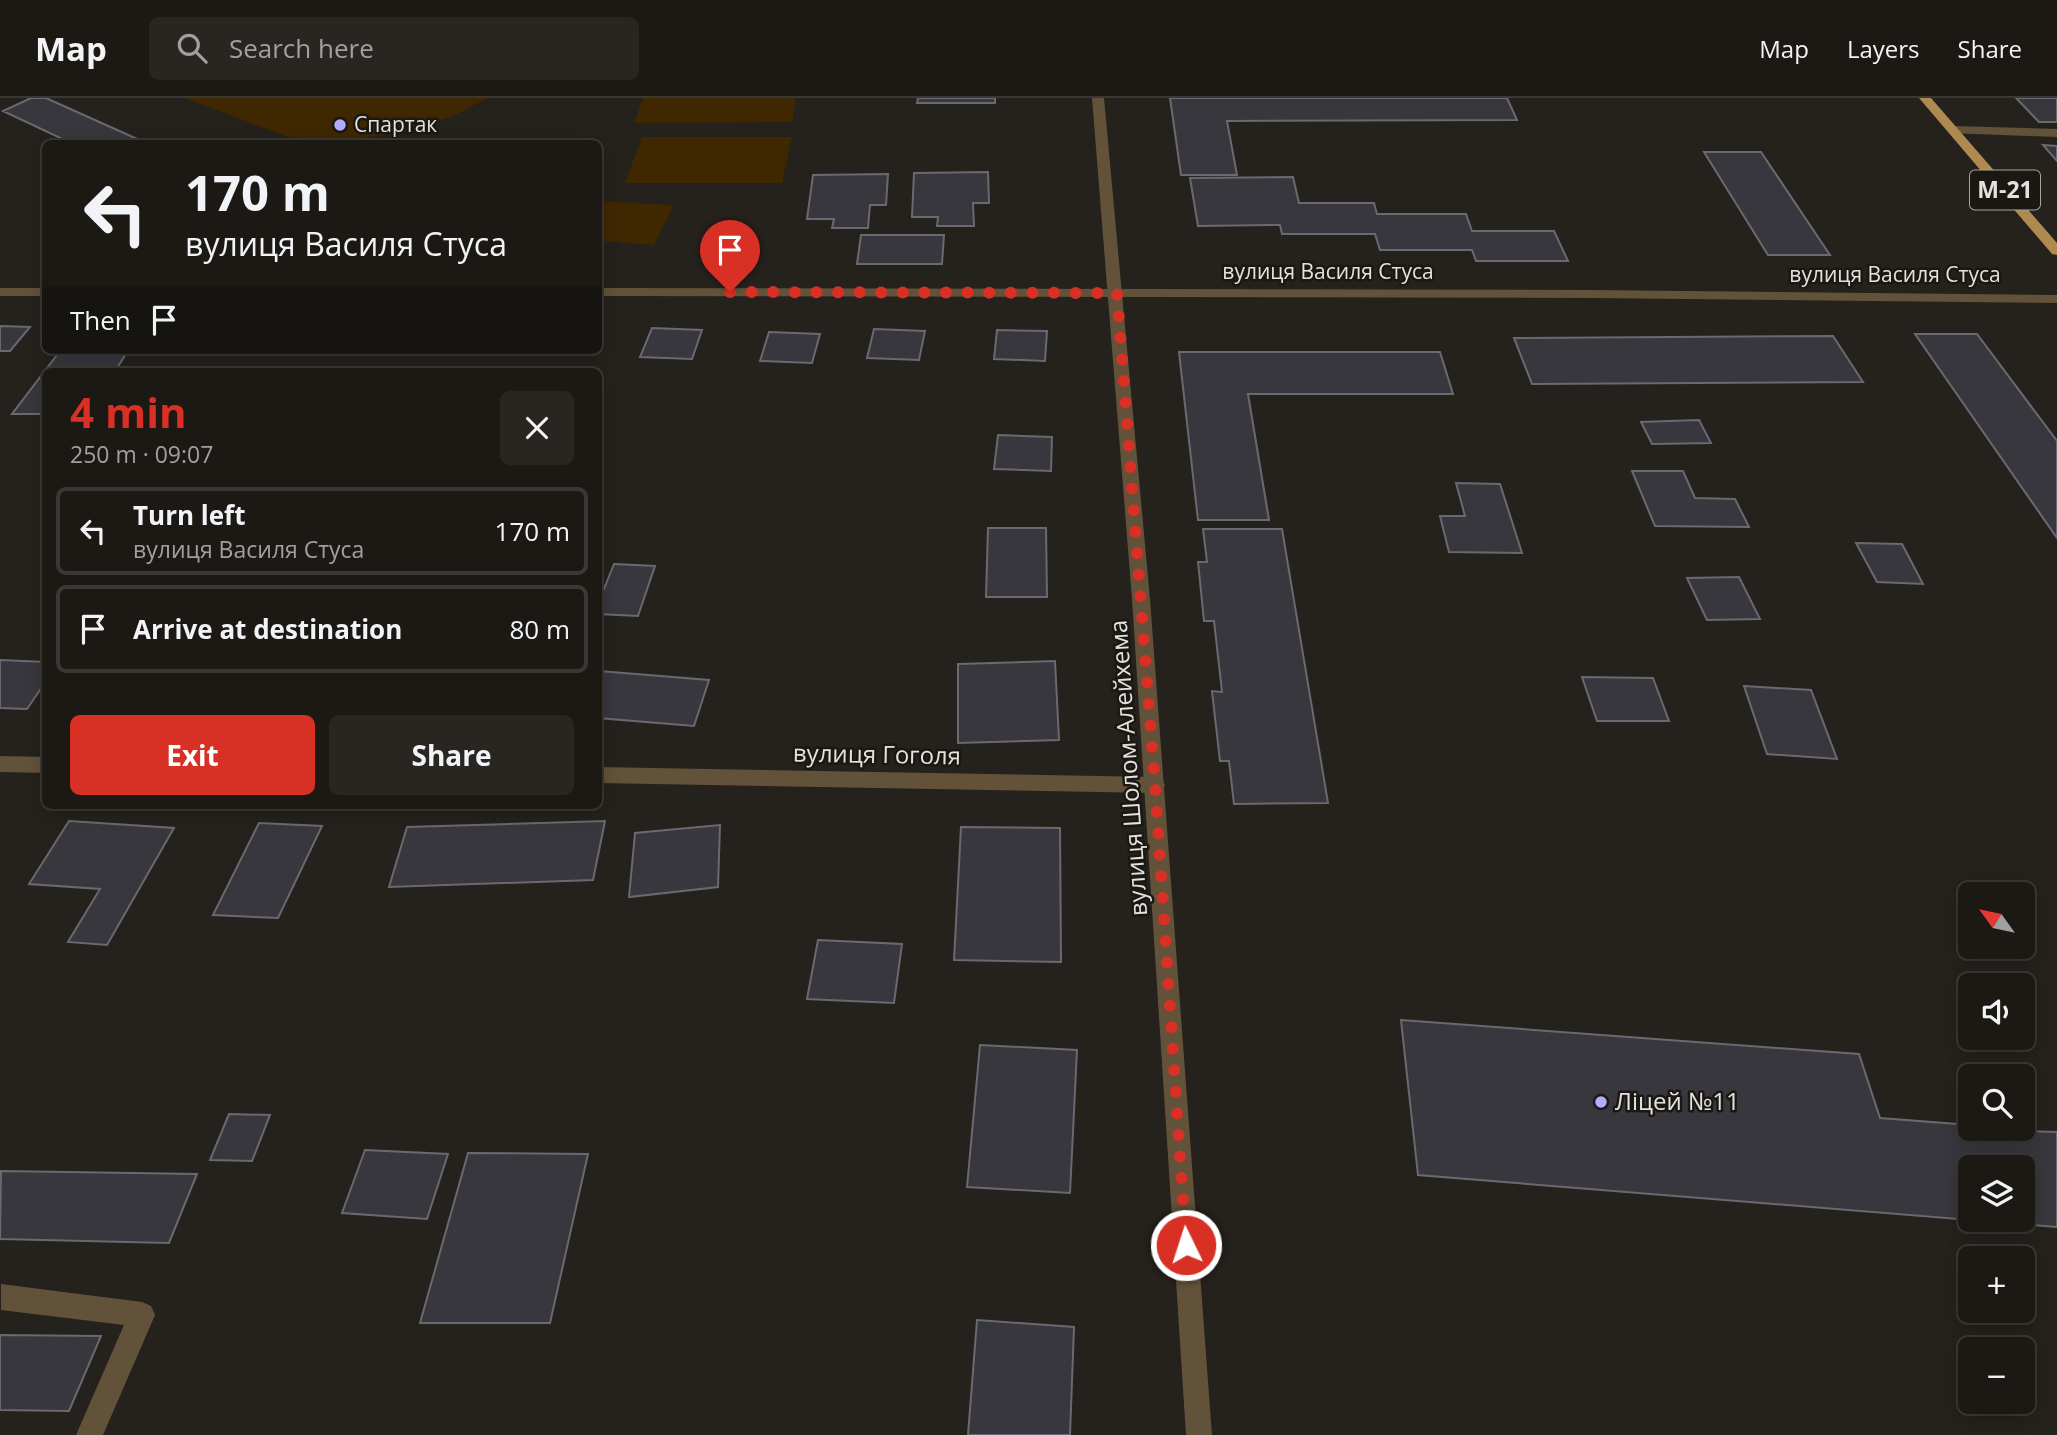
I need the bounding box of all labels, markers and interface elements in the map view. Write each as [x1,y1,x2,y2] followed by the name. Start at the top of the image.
[149,17,639,80] search box
[35,26,107,71] text: Map
[173,29,211,67] icon: search
[229,30,374,66] text: Search here
[1759,32,1809,65] text: Map
[1847,32,1920,65] text: Layers
[1958,32,2022,65] text: Share
[354,110,437,138] place label: Спартак
[332,117,348,133] marker: Спартак
[185,159,330,225] text: 170 m
[70,168,161,259] icon: left
[1970,170,2040,209] road number: М-21
[700,220,760,292] pin
[185,222,507,265] text: вулиця Василя Стуса
[711,231,749,269] icon: arrive
[1222,257,1434,285] street label: вулиця Василя Стуса
[1789,260,2001,288] street label: вулиця Василя Стуса
[145,301,183,339] icon: arrive
[70,302,131,338] text: Then
[70,383,187,440] text: 4 min
[500,391,574,465] button: close
[70,438,213,470] text: 250 m · 09:07
[133,497,245,533] text: Turn left
[74,512,112,550] icon: left
[495,513,570,549] text: 170 m
[133,533,364,565] text: вулиця Василя Стуса
[74,610,112,648] icon: arrive
[133,611,402,647] text: Arrive at destination
[509,611,570,647] text: 80 m
[1101,619,1154,917] street label: вулиця Шолом-Алейхема
[70,715,315,795] button: Exit
[329,715,574,795] button: Share
[793,736,961,771] street label: вулиця Гоголя
[1958,882,2035,959] north arrow
[1958,882,2035,1414] map controls
[1958,973,2035,1050] button: sound
[1958,1064,2035,1141] button: search
[1615,1084,1740,1117] place label: Ліцей №11
[1593,1094,1609,1110] marker: Ліцей №11
[1958,1155,2035,1232] button: layers
[1149,1208,1223,1282] position arrow
[1958,1246,2035,1323] button: +
[1958,1337,2035,1414] button: −

